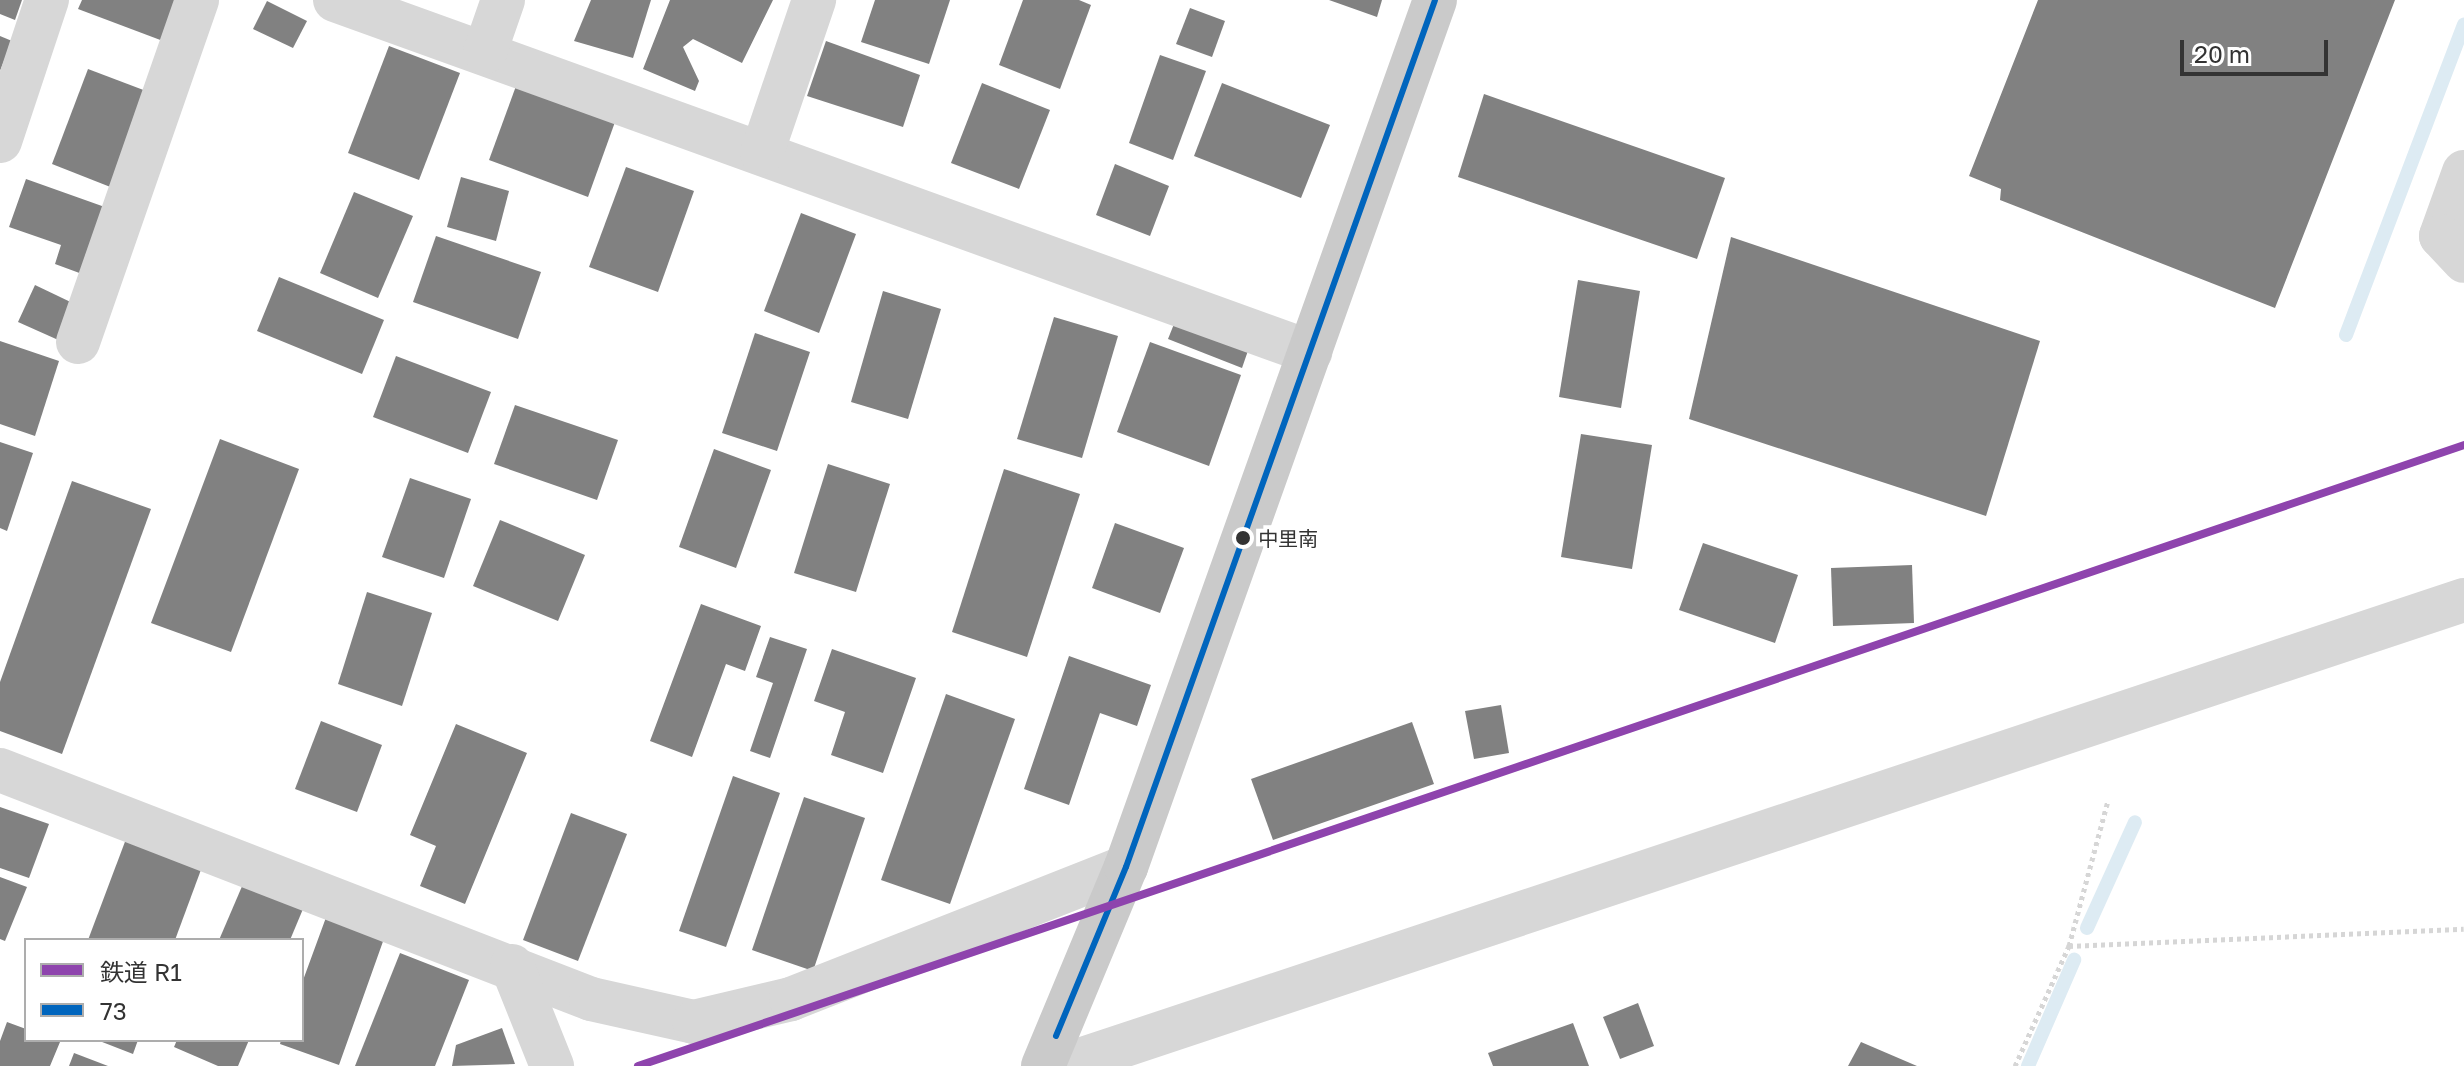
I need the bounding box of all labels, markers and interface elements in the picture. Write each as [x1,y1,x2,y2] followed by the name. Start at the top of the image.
[2184,24,2332,74] scale bar
[2194,39,2250,68] text: 20 m
[1258,526,1318,550] place label: 中里南
[1235,530,1251,546] marker: 中里南
[24,938,304,1042] legend
[100,957,182,986] text: 鉄道 R1
[100,996,127,1025] text: 73

